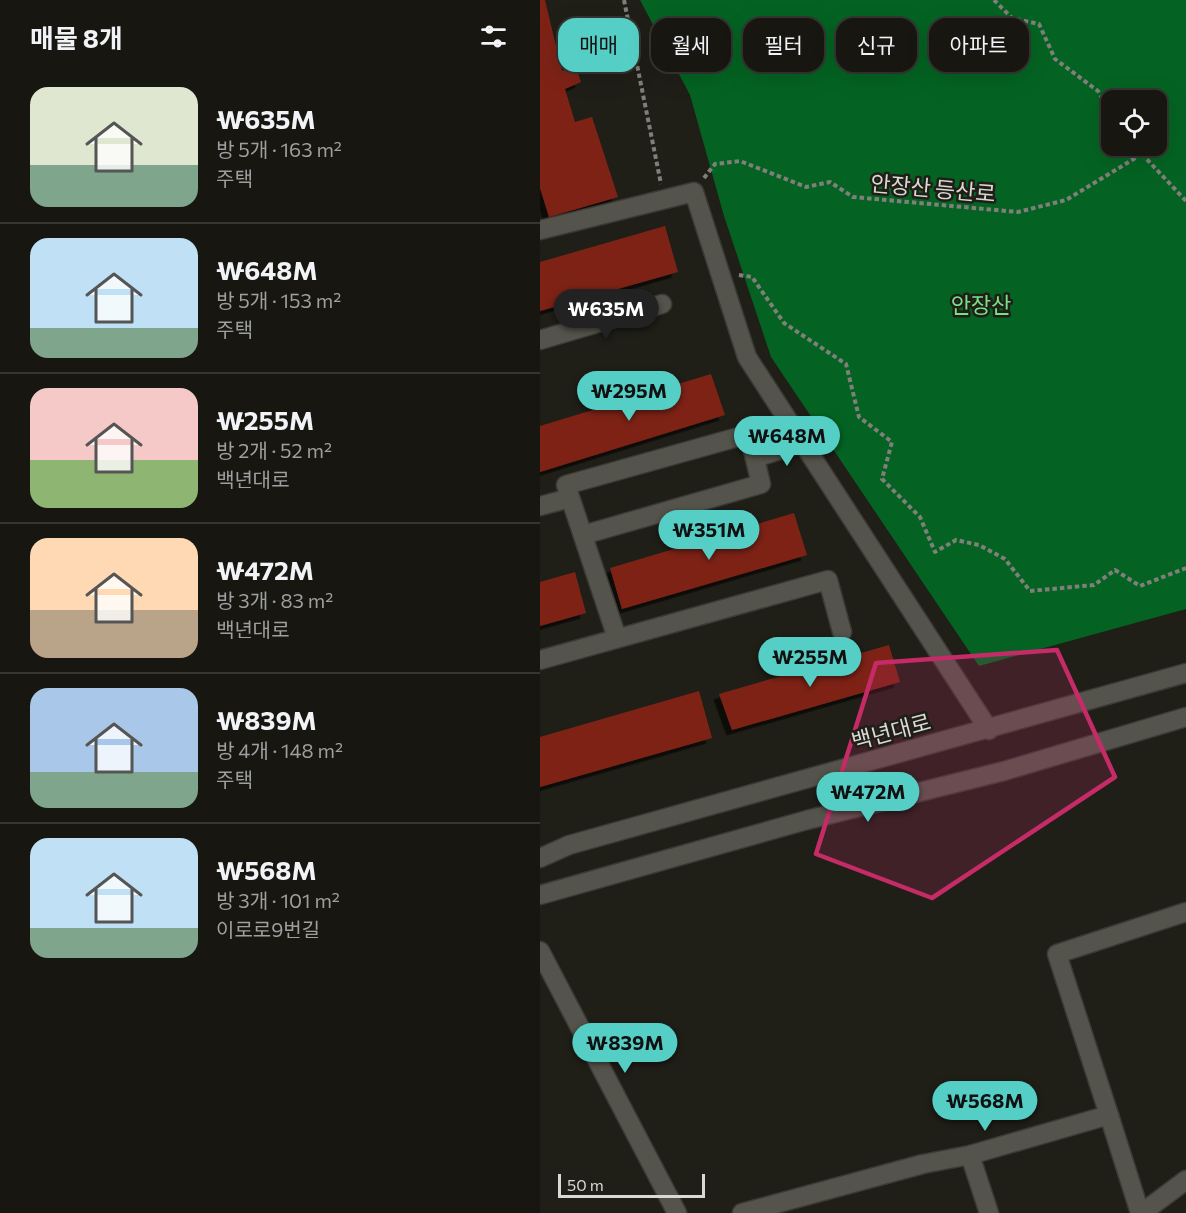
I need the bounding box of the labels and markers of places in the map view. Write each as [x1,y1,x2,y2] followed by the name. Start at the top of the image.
[564,289,648,340] pin: ₩635M
[587,371,671,422] pin: ₩295M
[745,416,829,467] pin: ₩648M
[667,510,751,561] pin: ₩351M
[768,637,852,688] pin: ₩255M
[826,772,910,823] pin: ₩472M
[583,1023,667,1074] pin: ₩839M
[943,1081,1027,1132] pin: ₩568M

